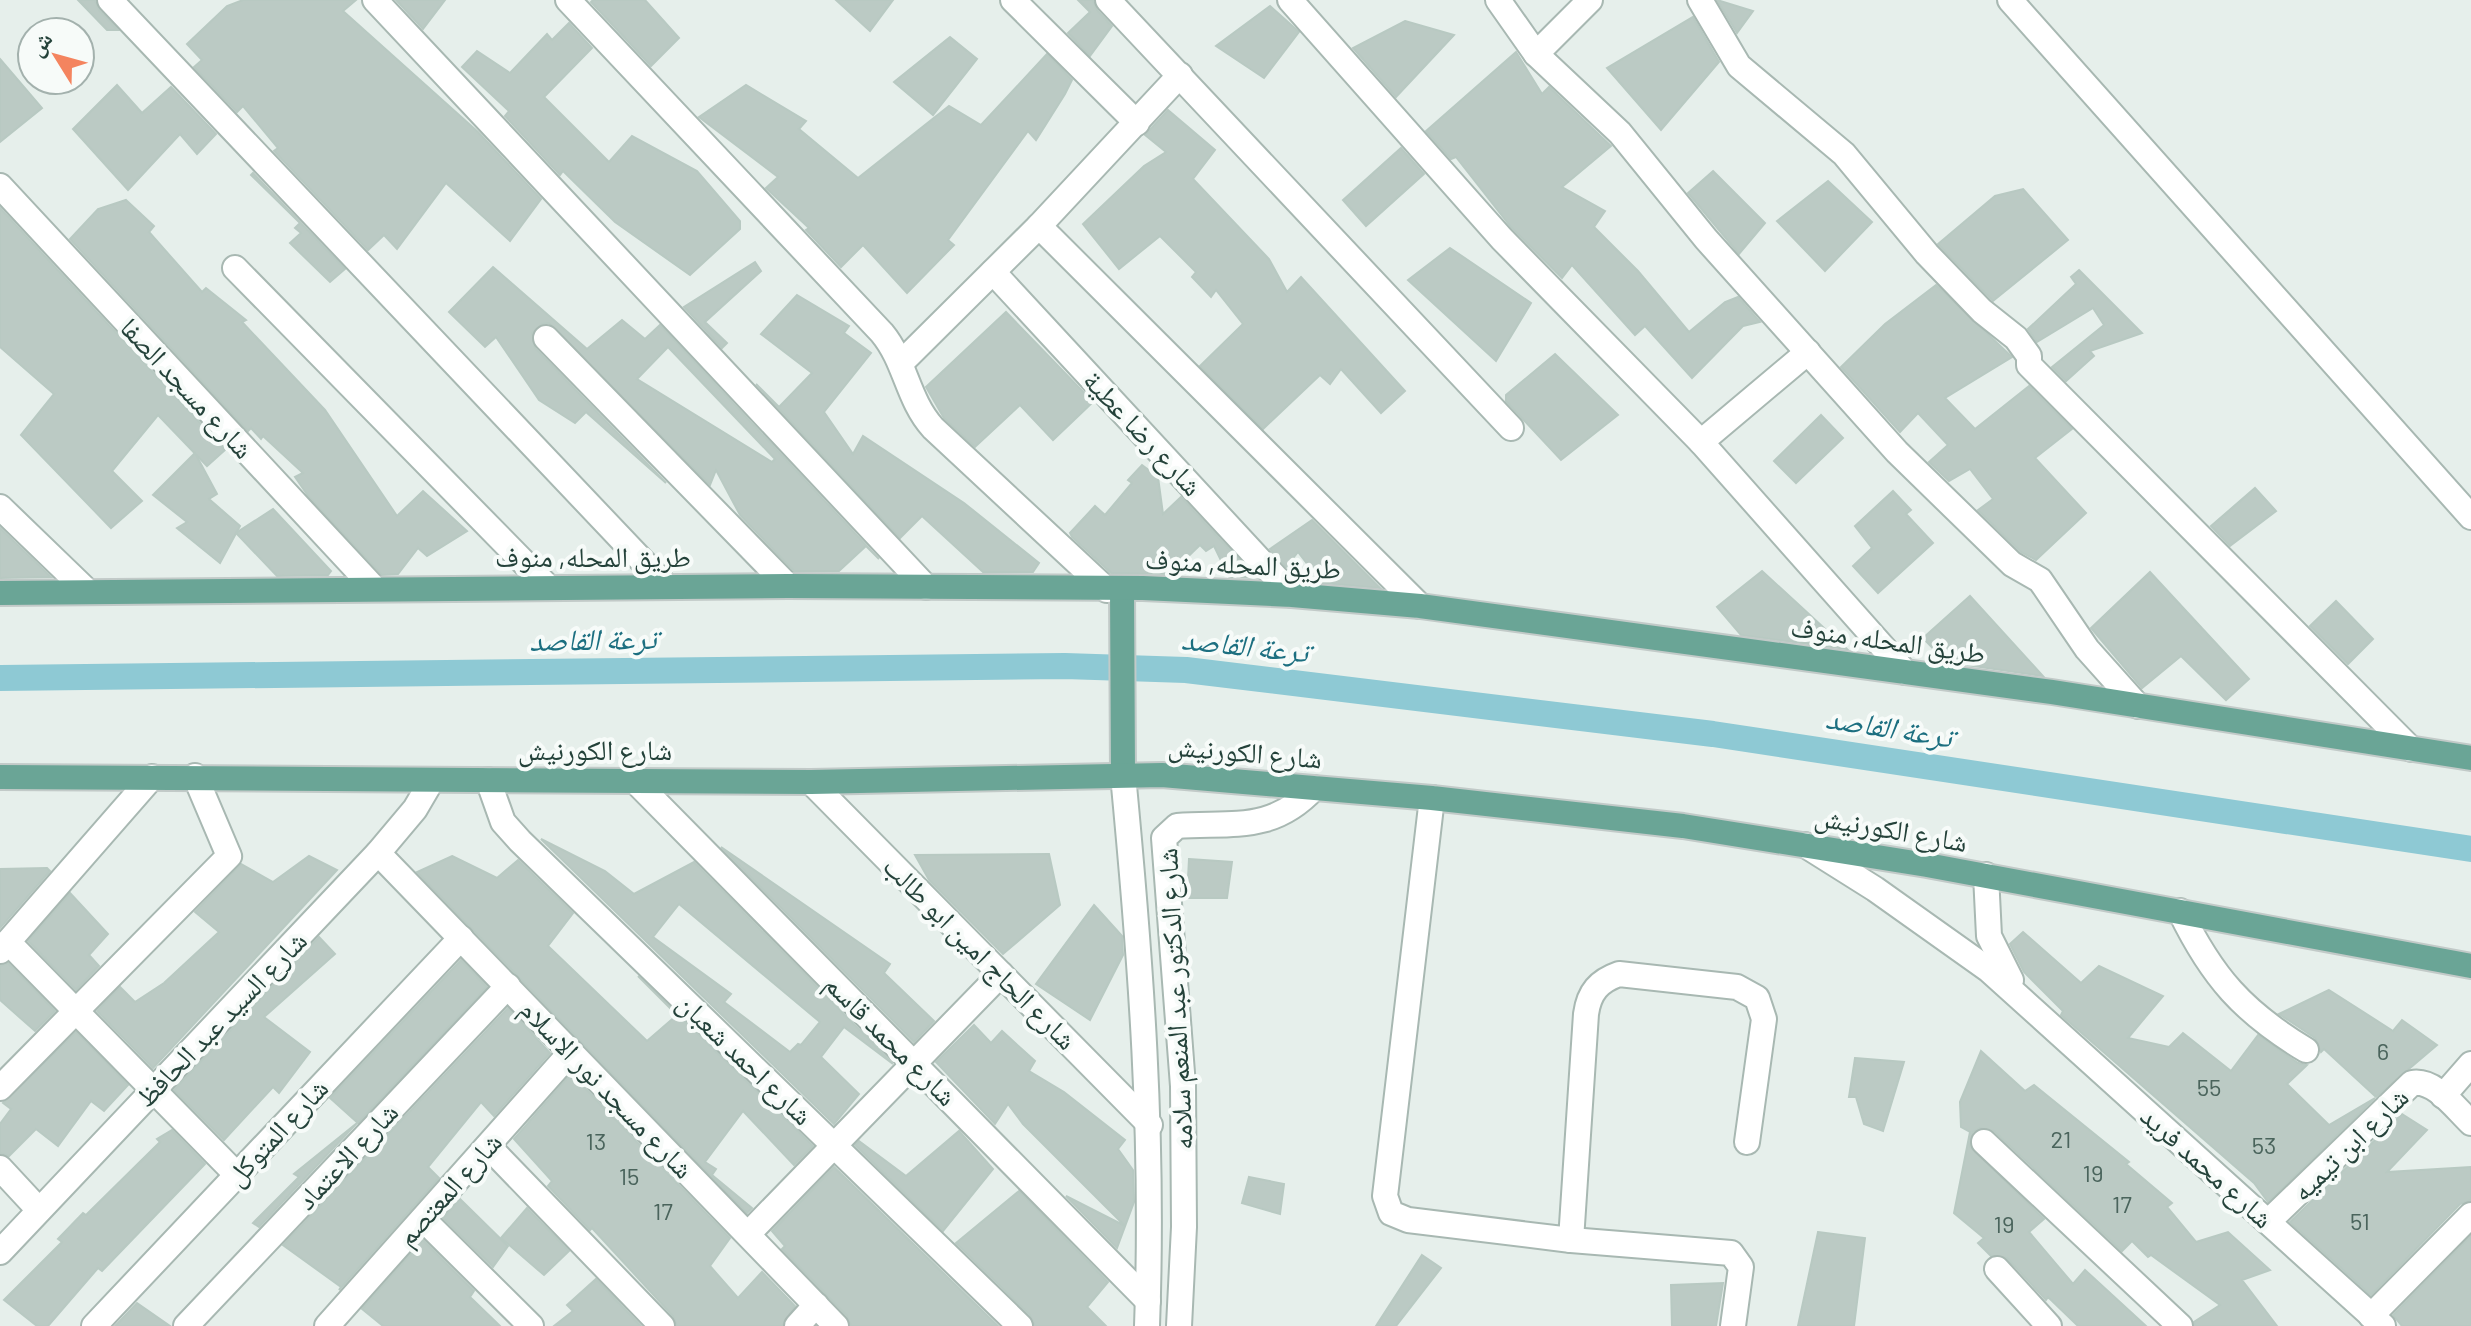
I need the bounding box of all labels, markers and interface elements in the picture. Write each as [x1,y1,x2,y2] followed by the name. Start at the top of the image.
[16,16,96,96] north arrow
[22,26,58,62] text: ش
[112,310,262,466] street label: شارع مسجد الصفا
[1076,363,1210,503] street label: شارع رضا عطية
[495,539,691,575] street label: طريق المحله, منوف
[1144,541,1342,587] street label: طريق المحله, منوف
[1788,609,1988,671] street label: طريق المحله, منوف
[529,619,663,658] water label: ترعة القاصد
[1180,619,1317,670] water label: ترعة القاصد
[1823,698,1961,756] water label: ترعة القاصد
[1166,727,1324,777] street label: شارع الكورنيش
[518,732,672,768] street label: شارع الكورنيش
[1812,798,1970,860] street label: شارع الكورنيش
[1149,847,1202,1151] street label: شارع الدكتور عبد المنعم سلامه
[876,849,1084,1057] street label: شارع الحاج امين ابو طالب
[127,923,315,1115] street label: شارع السيد عبد الحافظ
[816,966,965,1115] street label: شارع محمد قاسم
[669,985,821,1133] street label: شارع احمد شعبان
[512,992,702,1187] street label: شارع مسجد نور الاسلام
[2377,1036,2389,1065] house number: 6
[218,1071,336,1193] street label: شارع المتوكل
[2197,1072,2221,1101] house number: 55
[2284,1079,2416,1209] street label: شارع ابن تيميه
[288,1095,406,1217] street label: شارع الاعتماد
[2133,1098,2281,1236] street label: شارع محمد فريد
[388,1124,510,1254] street label: شارع المعتصم
[2051,1124,2071,1153] house number: 21
[586,1126,606,1155] house number: 13
[2252,1130,2276,1159] house number: 53
[2083,1158,2103,1187] house number: 19
[619,1161,639,1190] house number: 15
[2112,1189,2132,1218] house number: 17
[653,1196,673,1225] house number: 17
[2350,1206,2370,1235] house number: 51
[1994,1209,2014,1238] house number: 19

